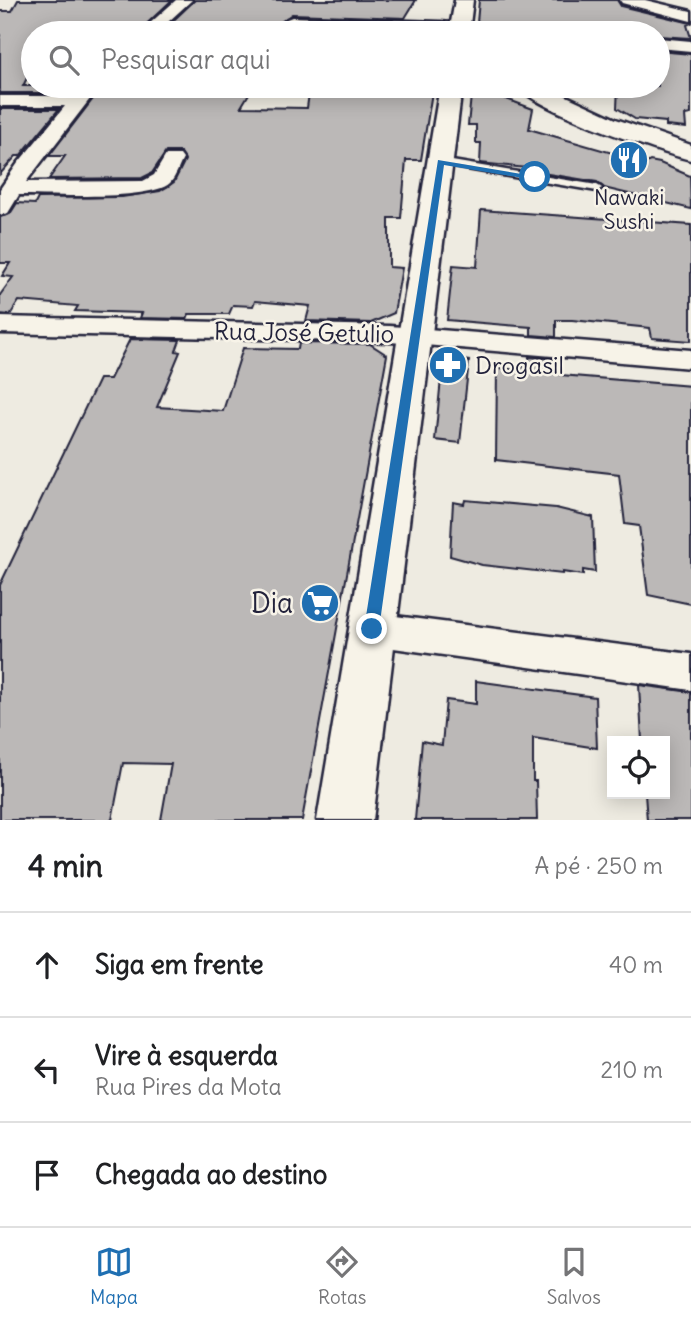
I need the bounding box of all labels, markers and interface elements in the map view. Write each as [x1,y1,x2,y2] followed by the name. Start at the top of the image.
[21,21,670,98] search box
[45,41,83,79] icon: search
[101,43,270,76] text: Pesquisar aqui
[608,139,650,181] restaurant icon: Nawaki Sushi
[519,161,550,192] route start
[594,184,664,235] place label: Nawaki Sushi
[214,315,394,349] street label: Rua José Getúlio
[427,344,469,386] pharmacy icon: Drogasil
[475,350,564,380] place label: Drogasil
[299,582,341,624] supermarket icon: Dia
[251,585,293,621] place label: Dia
[356,613,387,644] route end
[607,736,670,799] map controls
[607,736,670,799] button: locate
[28,847,103,885] text: 4 min
[535,851,663,880] text: A pé · 250 m
[28,946,66,984] icon: ahead
[95,948,263,981] text: Siga em frente
[609,950,663,979] text: 40 m
[95,1039,278,1072] text: Vire à esquerda
[28,1051,66,1089] icon: left
[600,1055,663,1084] text: 210 m
[95,1072,282,1101] text: Rua Pires da Mota
[28,1156,66,1194] icon: arrive
[95,1158,327,1191] text: Chegada ao destino
[90,1243,138,1309] tab: Mapa
[318,1243,366,1309] tab: Rotas
[547,1243,601,1309] tab: Salvos

